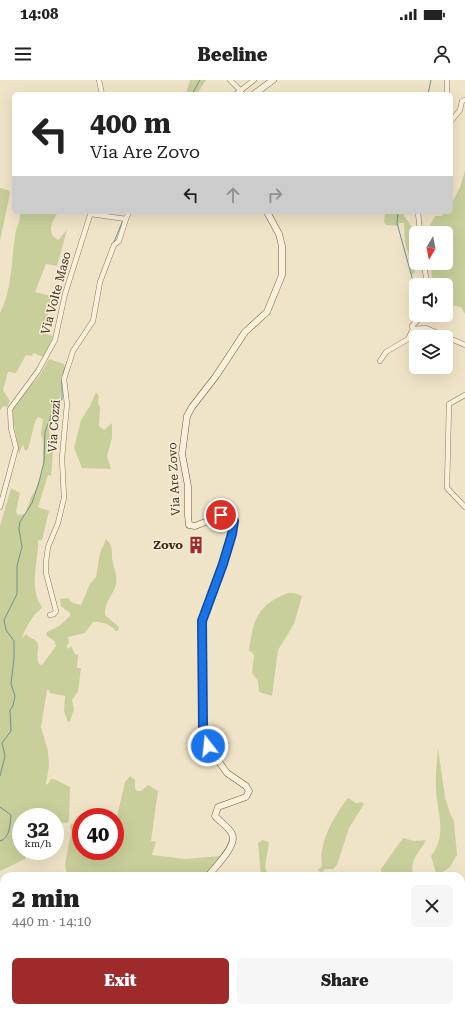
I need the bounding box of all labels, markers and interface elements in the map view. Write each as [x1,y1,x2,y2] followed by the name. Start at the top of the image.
[20,5,58,23] text: 14:08
[12,43,34,65] icon: menu
[431,43,453,65] icon: person
[197,44,268,65] text: Beeline
[90,107,171,140] text: 400 m
[24,108,76,160] icon: left
[90,141,200,162] text: Via Are Zovo
[180,184,202,206] icon: left
[222,184,244,206] icon: ahead
[264,184,286,206] icon: right
[409,226,453,270] north arrow
[409,226,453,374] map controls
[38,250,74,336] street label: Via Volte Maso
[409,278,453,322] button: sound
[409,330,453,374] button: layers
[45,399,63,453] street label: Via Cozzi
[165,442,183,516] street label: Via Are Zovo
[204,498,238,532] pin
[210,504,232,526] icon: arrive
[186,535,206,555] building icon: Zovo
[153,538,183,552] place label: Zovo
[187,725,229,767] position arrow
[72,808,124,860] speed limit sign: 40
[27,817,49,841] text: 32
[25,838,51,849] text: km/h
[12,885,79,913] text: 2 min
[411,885,453,927] button: close
[12,914,91,929] text: 440 m · 14:10
[12,958,229,1004] button: Exit
[237,958,453,1004] button: Share

